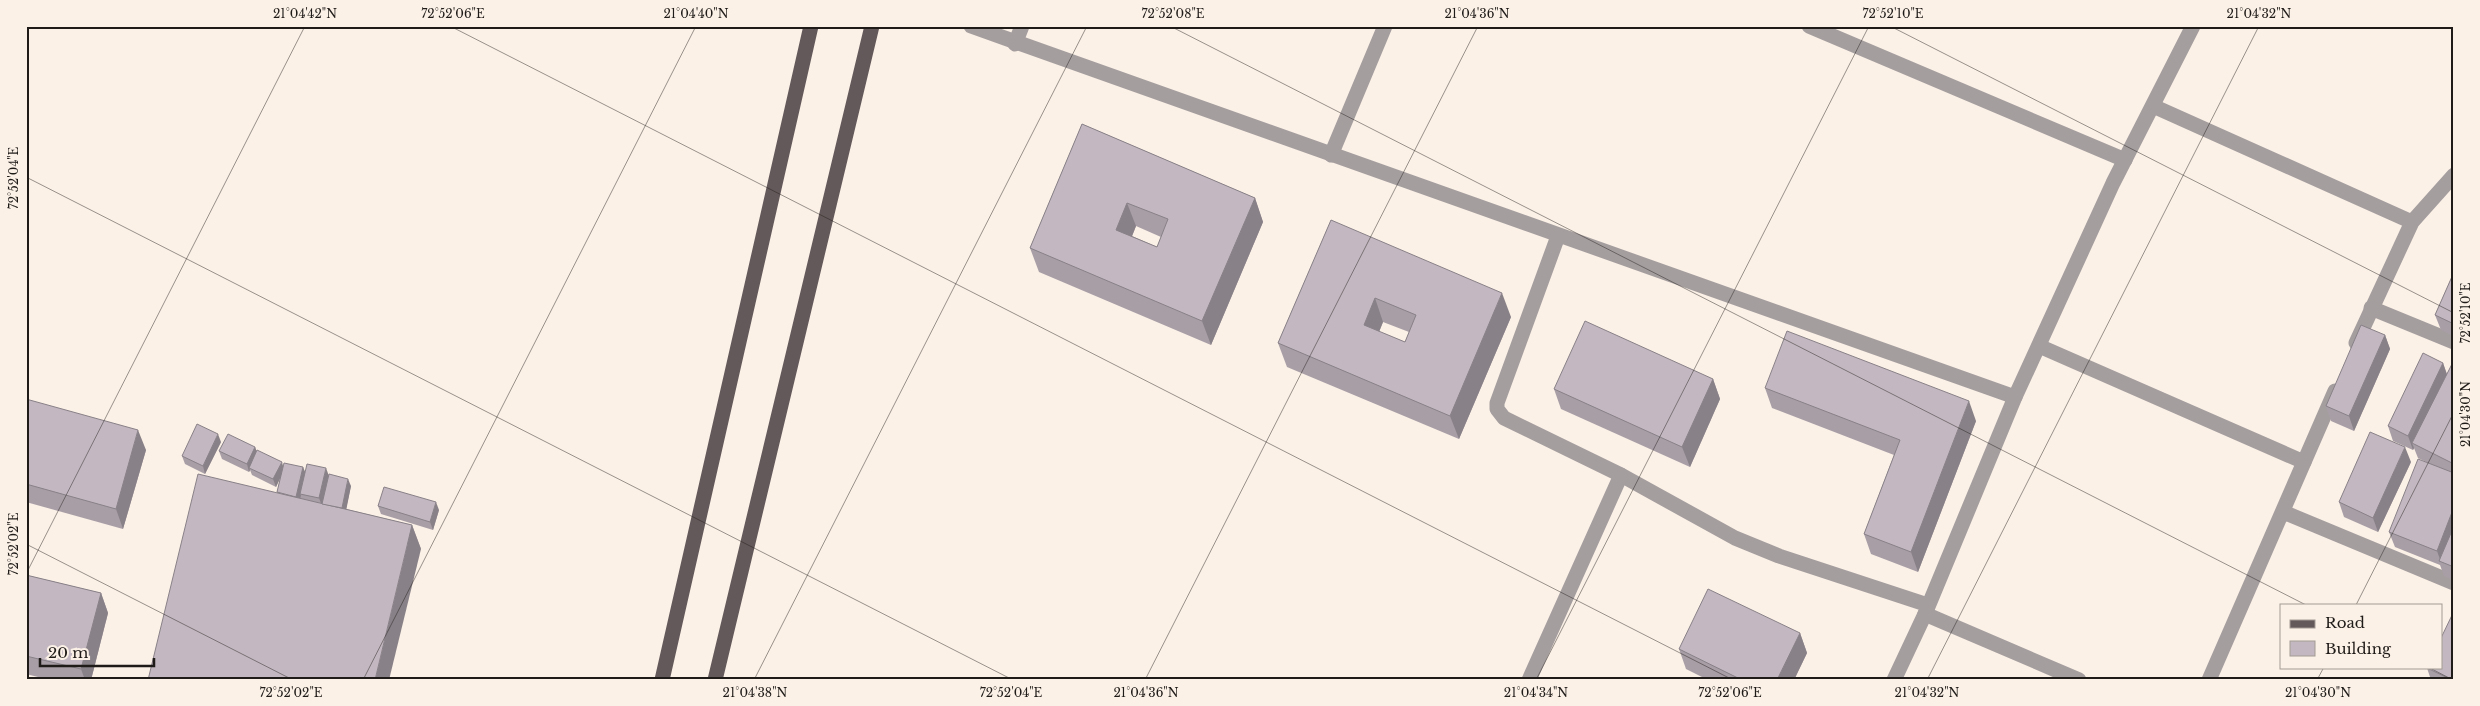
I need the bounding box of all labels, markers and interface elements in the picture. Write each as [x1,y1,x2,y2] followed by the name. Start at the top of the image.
[273,6,337,21] text: 21°04'42"N
[421,6,485,21] text: 72°52'06"E
[663,6,729,21] text: 21°04'40"N
[1141,6,1205,21] text: 72°52'08"E
[1444,6,1510,21] text: 21°04'36"N
[1862,6,1924,21] text: 72°52'10"E
[2227,6,2292,21] text: 21°04'32"N
[6,146,21,209] text: 72°52'04"E
[2458,282,2473,344] text: 72°52'10"E
[2458,381,2473,447] text: 21°04'30"N
[6,512,21,576] text: 72°52'02"E
[2280,604,2442,668] legend
[2325,613,2365,632] text: Road
[40,636,154,668] scale bar
[2325,639,2392,658] text: Building
[48,643,88,662] text: 20 m
[259,685,323,700] text: 72°52'02"E
[723,685,788,700] text: 21°04'38"N
[980,685,1043,700] text: 72°52'04"E
[1113,685,1179,700] text: 21°04'36"N
[1504,685,1568,700] text: 21°04'34"N
[1698,685,1762,700] text: 72°52'06"E
[1895,685,1960,700] text: 21°04'32"N
[2285,685,2351,700] text: 21°04'30"N

